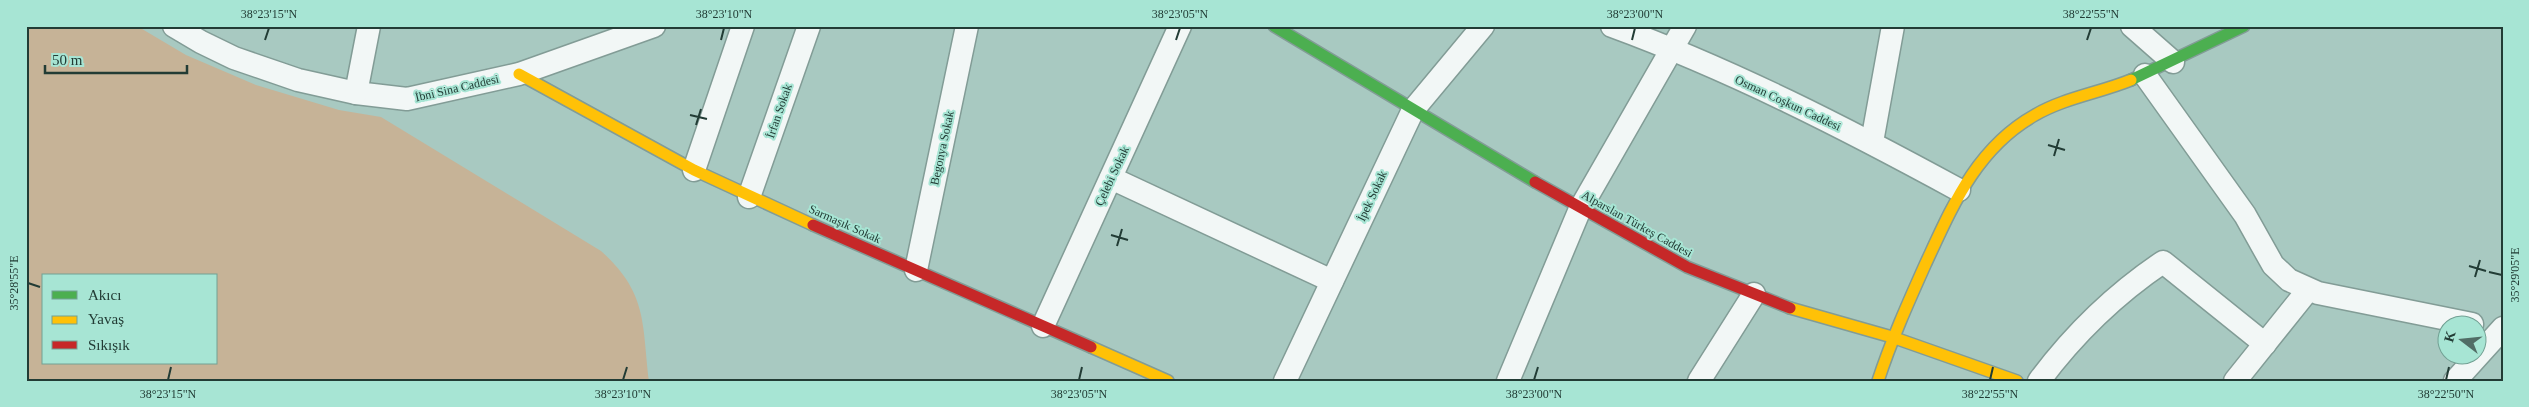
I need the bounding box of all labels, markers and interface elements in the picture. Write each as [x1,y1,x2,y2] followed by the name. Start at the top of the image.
[241,7,298,21] text: 38°23'15"N
[696,7,753,21] text: 38°23'10"N
[1152,7,1209,21] text: 38°23'05"N
[1607,7,1664,21] text: 38°23'00"N
[2063,7,2120,21] text: 38°22'55"N
[45,42,188,74] scale bar
[52,52,83,68] text: 50 m
[414,71,501,104] street label: İbni Sina Caddesi
[1733,72,1844,134] street label: Osman Coşkun Caddesi
[763,82,795,140] street label: İrfan Sokak
[927,110,957,186] street label: Begonya Sokak
[1092,144,1132,208] street label: Çelebi Sokak
[1354,168,1390,224] street label: İpek Sokak
[1579,188,1695,261] street label: Alparslan Türkeş Caddesi
[807,202,883,246] street label: Sarmaşık Sokak
[2508,247,2522,303] text: 35°29'05"E
[7,255,21,311] text: 35°28'55"E
[42,274,218,364] legend
[88,287,121,303] text: Akıcı
[88,311,124,327] text: Yavaş
[2436,314,2486,364] north arrow
[2441,329,2459,344] text: K
[88,337,130,353] text: Sıkışık
[140,387,197,401] text: 38°23'15"N
[595,387,652,401] text: 38°23'10"N
[1051,387,1108,401] text: 38°23'05"N
[1506,387,1563,401] text: 38°23'00"N
[1962,387,2019,401] text: 38°22'55"N
[2418,387,2475,401] text: 38°22'50"N

